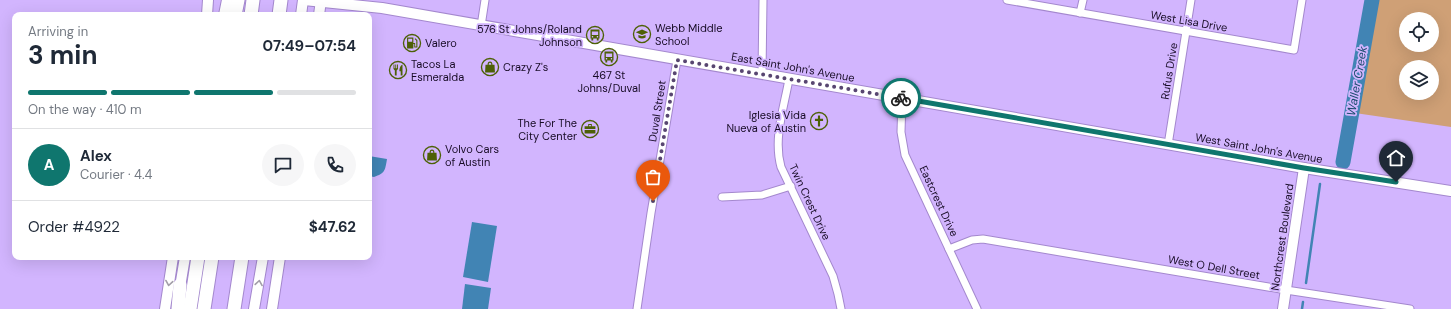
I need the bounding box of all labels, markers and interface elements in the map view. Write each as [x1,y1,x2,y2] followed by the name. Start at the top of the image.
[1149,7,1229,35] street label: West Lisa Drive
[1399,12,1439,100] map controls
[1399,12,1439,52] button: locate
[655,21,722,48] place label: Webb Middle School
[477,22,582,49] place label: 576 St Johns/Roland Johnson
[28,23,88,40] text: Arriving in
[632,24,652,44] school or university icon: Webb Middle School
[585,25,605,45] bus stop icon: 576 St Johns/Roland Johnson
[402,33,422,53] fuel station icon: Valero
[263,36,356,56] text: 07:49–07:54
[425,36,457,50] place label: Valero
[28,38,97,72] text: 3 min
[1158,42,1180,100] street label: Rufus Drive
[1343,44,1371,117] water label: Waller Creek
[599,47,619,67] bus stop icon: 467 St Johns/Duval
[730,49,856,85] street label: East Saint John's Avenue
[411,57,464,84] place label: Tacos La Esmeralda
[480,57,500,77] shop icon: Crazy Z's
[388,60,408,80] restaurant icon: Tacos La Esmeralda
[503,60,548,74] place label: Crazy Z's
[1399,60,1439,100] button: layers
[578,68,640,95] place label: 467 St Johns/Duval
[881,78,921,118] courier
[645,79,669,143] street label: Duval Street
[890,87,912,109] icon: bike
[28,101,142,118] text: On the way · 410 m
[726,108,806,135] place label: Iglesia Vida Nueva of Austin
[809,111,829,131] church icon: Iglesia Vida Nueva of Austin
[517,116,577,143] place label: The For The City Center
[580,119,600,139] office icon: The For The City Center
[1194,130,1324,166] street label: West Saint John's Avenue
[1379,141,1413,182] pin
[445,142,499,169] place label: Volvo Cars of Austin
[262,144,304,186] button: chat
[314,144,356,186] button: phone
[422,145,442,165] shop icon: Volvo Cars of Austin
[80,146,112,166] text: Alex
[1385,147,1407,169] icon: home
[44,155,54,175] text: A
[636,160,670,201] pin
[786,162,834,242] street label: Twin Crest Drive
[916,163,962,239] street label: Eastcrest Drive
[80,166,152,183] text: Courier · 4.4
[642,166,664,188] icon: bag
[1268,182,1296,291] street label: Northcrest Boulevard
[28,217,120,237] text: Order #4922
[309,217,356,237] text: $47.62
[1167,252,1261,282] street label: West O Dell Street
[165,280,174,286] one-way arrow
[254,280,262,286] one-way arrow

